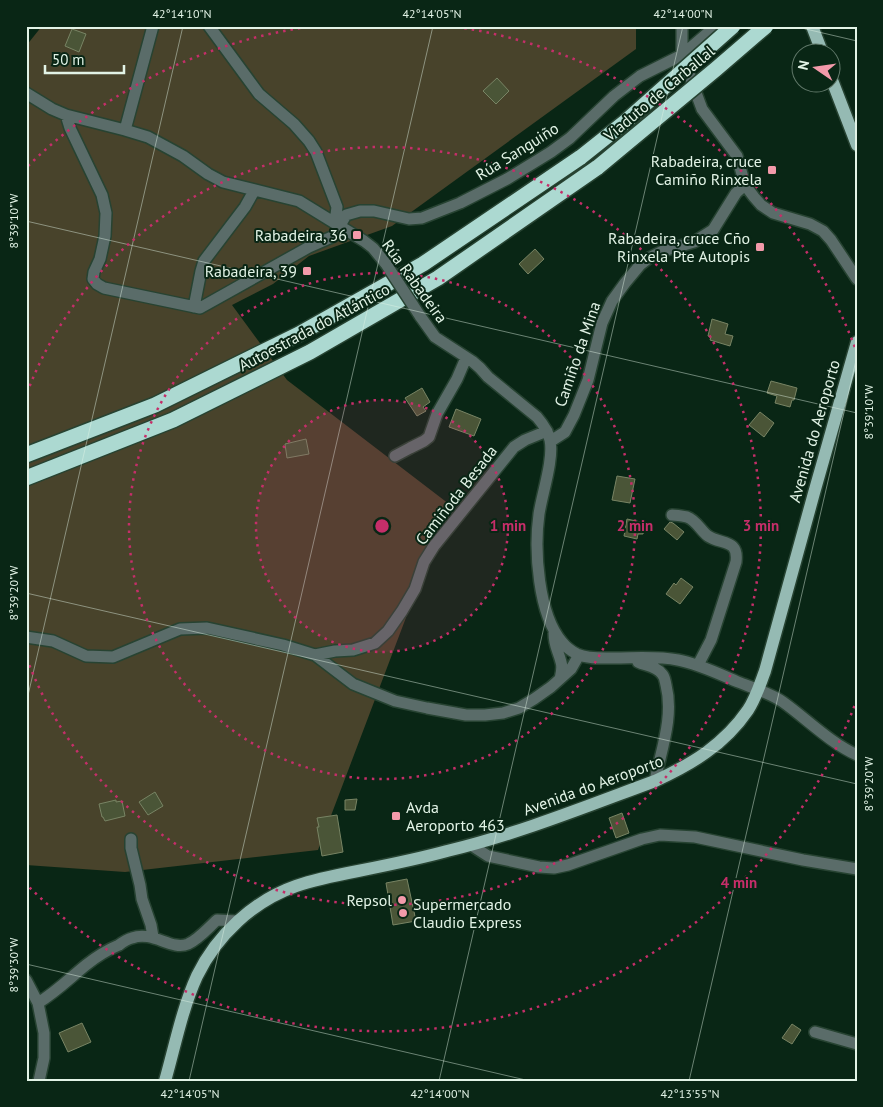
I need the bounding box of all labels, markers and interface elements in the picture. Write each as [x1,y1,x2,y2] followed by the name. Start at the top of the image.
[152,6,212,21] text: 42°14'10"N
[402,6,462,21] text: 42°14'05"N
[653,6,713,21] text: 42°14'00"N
[599,41,719,146] street label: Viaduto de Carballal
[45,42,124,74] scale bar
[790,42,840,92] north arrow
[52,50,85,69] text: 50 m
[794,59,813,72] text: N
[472,118,562,184] street label: Rúa Sanguiño
[651,151,762,189] place label: Rabadeira, cruce Camiño Rinxela
[766,164,778,176] marker: Rabadeira, cruce Camiño Rinxela
[6,194,21,248] text: 8°39'10"W
[255,225,347,245] place label: Rabadeira, 36
[608,228,750,266] place label: Rabadeira, cruce Cño Rinxela Pte Autopis
[351,229,363,241] marker: Rabadeira, 36
[378,235,452,327] street label: Rúa Rabadeira
[754,241,766,253] marker: Rabadeira, cruce Cño Rinxela Pte Autopis
[205,261,297,281] place label: Rabadeira, 39
[301,265,313,277] marker: Rabadeira, 39
[235,279,393,375] street label: Autoestrada do Atlántico
[550,299,604,409] street label: Camiño da Mina
[784,357,844,505] street label: Avenida do Aeroporto
[861,385,876,439] text: 8°39'10"W
[411,441,501,549] street label: Camiñoda Besada
[490,516,526,535] text: 1 min
[617,516,653,535] text: 2 min
[743,516,779,535] text: 3 min
[373,517,391,535] centre of rings
[6,566,21,620] text: 8°39'20"W
[520,750,666,820] street label: Avenida do Aeroporto
[861,757,876,811] text: 8°39'20"W
[406,797,505,835] place label: Avda Aeroporto 463
[390,810,402,822] marker: Avda Aeroporto 463
[721,873,757,892] text: 4 min
[346,890,392,910] place label: Repsol
[396,894,408,906] marker: Repsol
[413,894,522,932] place label: Supermercado Claudio Express
[397,907,409,919] marker: Supermercado Claudio Express
[6,938,21,992] text: 8°39'30"W
[160,1086,220,1101] text: 42°14'05"N
[410,1086,470,1101] text: 42°14'00"N
[660,1086,720,1101] text: 42°13'55"N

